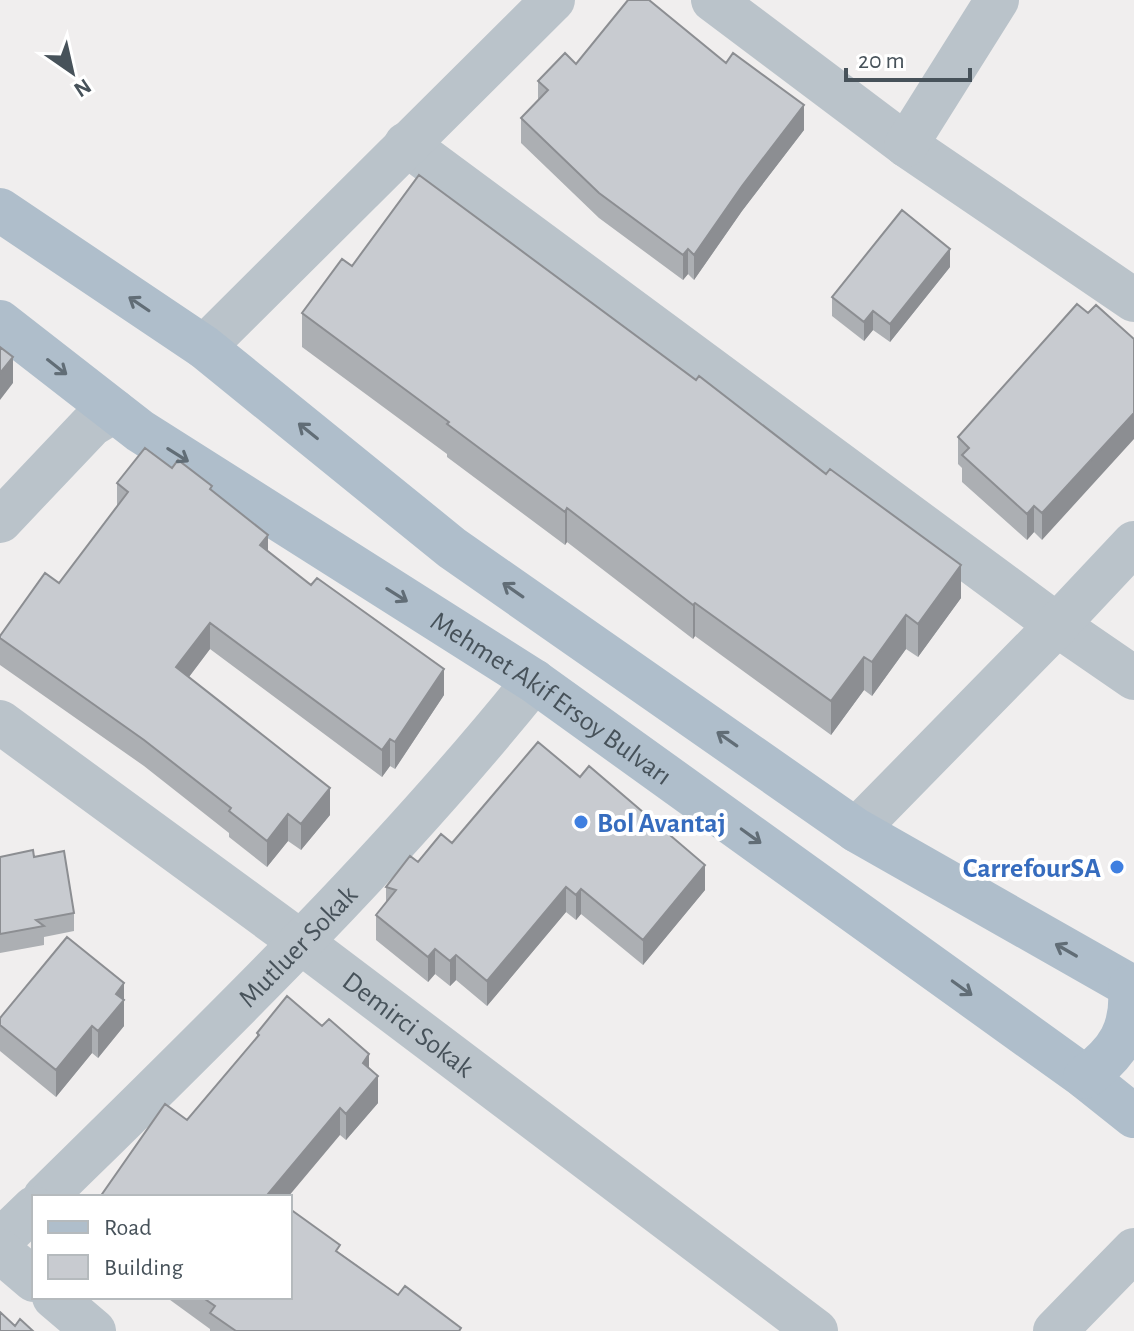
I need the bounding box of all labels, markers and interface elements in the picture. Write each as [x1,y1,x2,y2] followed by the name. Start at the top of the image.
[32,32,112,112] north arrow
[846,32,970,82] scale bar
[858,49,905,73] text: 20 m
[70,74,95,101] text: N
[128,295,151,311] one-way arrow
[46,358,67,375] one-way arrow
[298,422,319,440] one-way arrow
[166,448,189,464] one-way arrow
[503,582,525,598] one-way arrow
[386,586,408,603] one-way arrow
[425,607,676,791] street label: Mehmet Akif Ersoy Bulvarı
[716,731,738,747] one-way arrow
[597,810,726,838] place label: Bol Avantaj
[572,813,590,831] marker: Bol Avantaj
[739,828,761,844] one-way arrow
[963,855,1101,883] place label: CarrefourSA
[1108,858,1126,876] marker: CarrefourSA
[234,881,363,1013] street label: Mutluer Sokak
[1055,942,1078,958] one-way arrow
[337,967,478,1083] street label: Demirci Sokak
[951,979,972,996] one-way arrow
[32,1195,292,1299] legend
[104,1216,152,1240] text: Road
[104,1256,183,1280] text: Building

